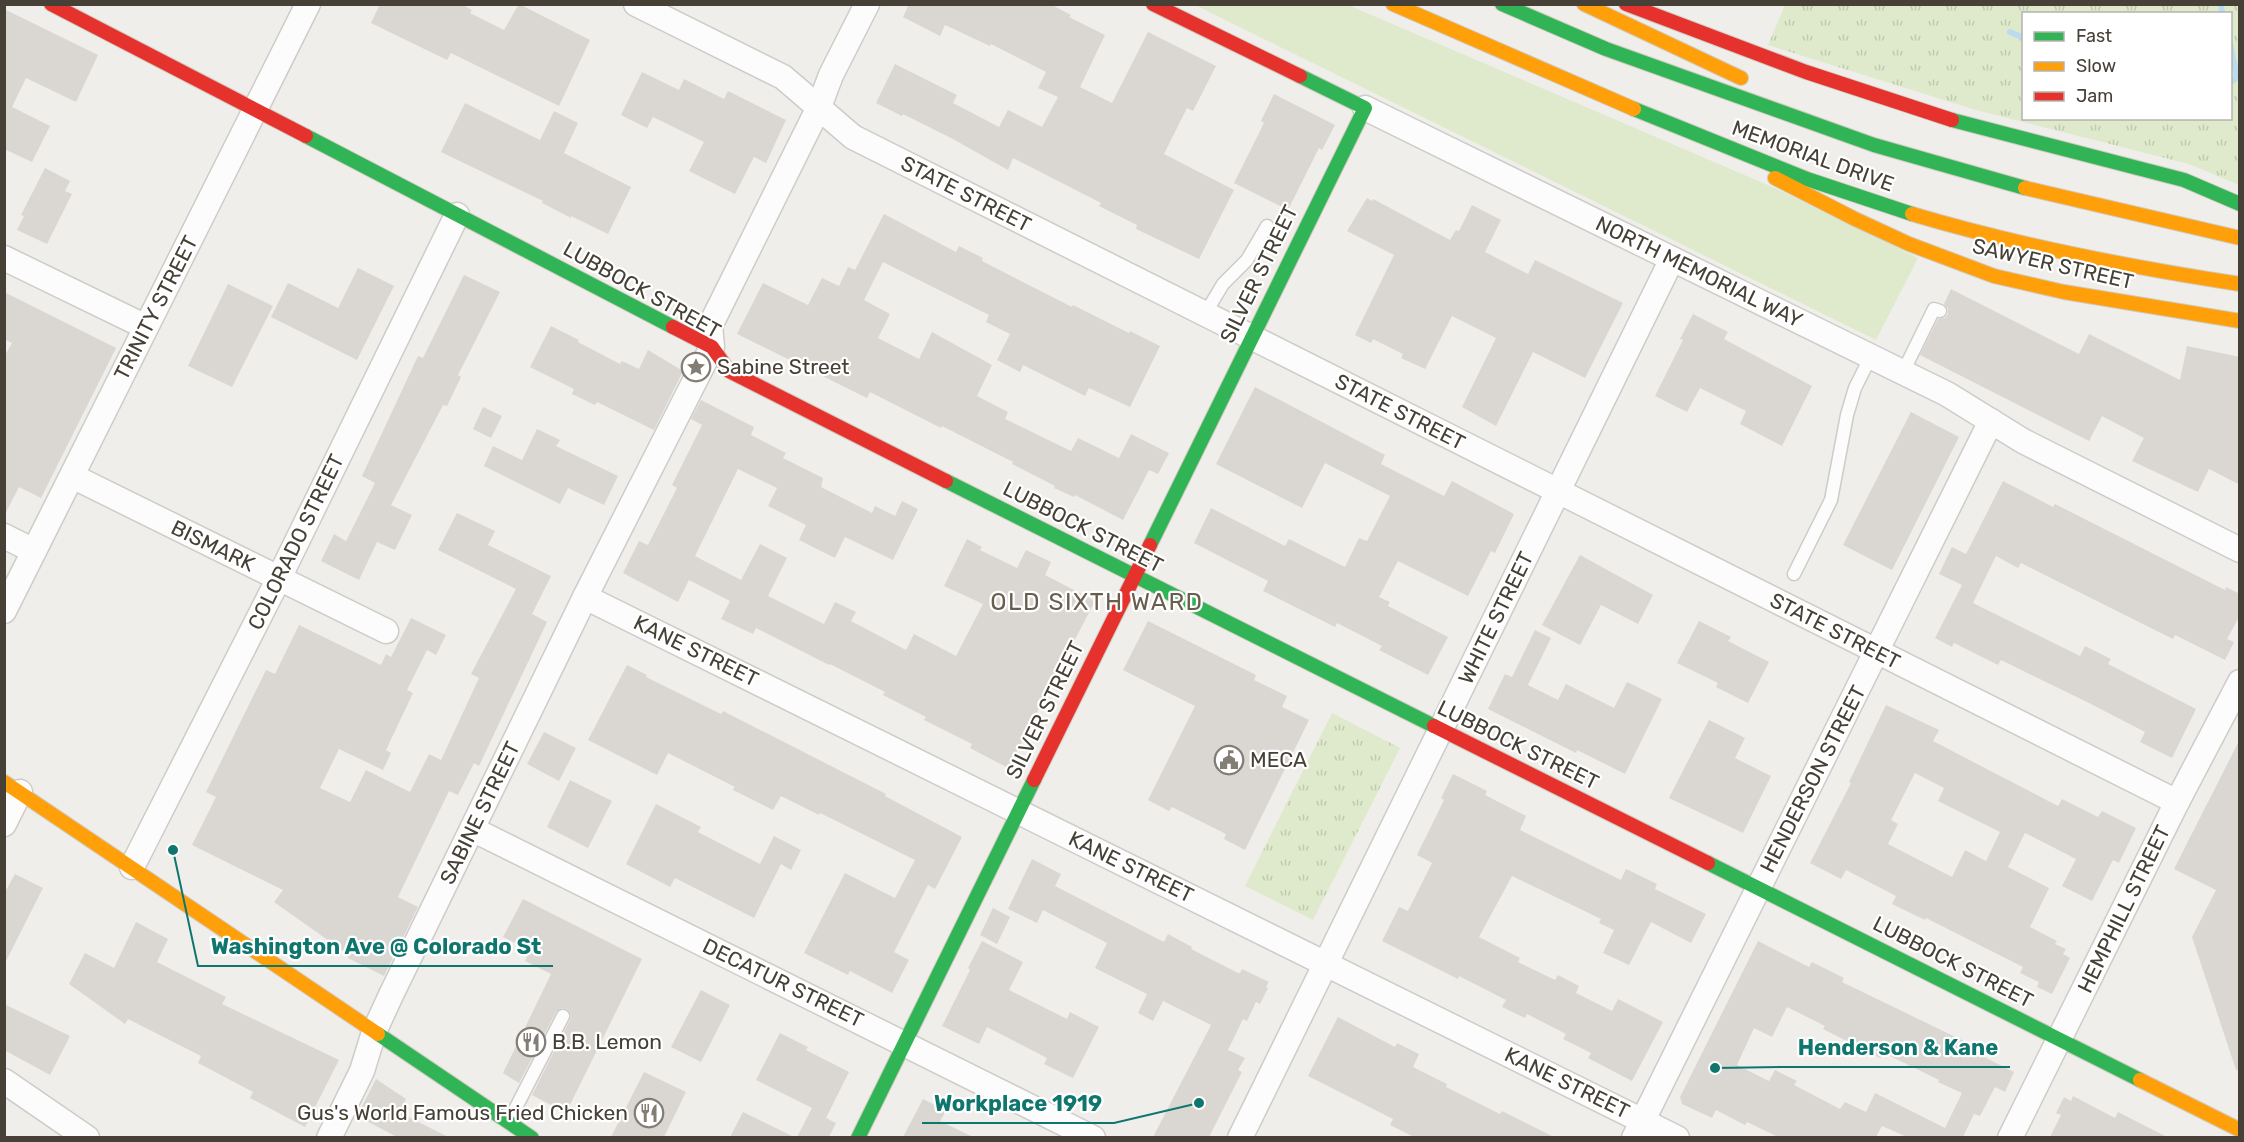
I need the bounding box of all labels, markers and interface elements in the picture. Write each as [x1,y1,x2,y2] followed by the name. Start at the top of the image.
[2022,12,2232,120] legend
[2076,25,2112,47] text: Fast
[2076,55,2116,77] text: Slow
[2076,85,2113,107] text: Jam
[1729,115,1898,196] street label: MEMORIAL DRIVE
[897,150,1035,237] street label: STATE STREET
[1214,201,1303,347] street label: SILVER STREET
[1592,211,1807,333] street label: NORTH MEMORIAL WAY
[108,231,203,384] street label: TRINITY STREET
[1970,233,2136,294] street label: SAWYER STREET
[559,236,725,343] street label: LUBBOCK STREET
[680,351,712,383] place icon: Sabine Street
[717,354,850,379] place label: Sabine Street
[1331,368,1469,455] street label: STATE STREET
[242,450,349,634] street label: COLORADO STREET
[999,475,1168,578] street label: LUBBOCK STREET
[167,515,259,577] street label: BISMARK
[1453,548,1538,688] street label: WHITE STREET
[1766,587,1904,674] street label: STATE STREET
[990,588,1204,616] district label: OLD SIXTH WARD
[630,610,763,692] street label: KANE STREET
[1000,637,1089,783] street label: SILVER STREET
[1754,681,1871,877] street label: HENDERSON STREET
[1433,695,1603,794] street label: LUBBOCK STREET
[434,737,525,888] street label: SABINE STREET
[1213,744,1245,776] public building icon: MECA
[1250,747,1307,772] place label: MECA
[2072,821,2175,997] street label: HEMPHILL STREET
[1065,826,1198,908] street label: KANE STREET
[1869,910,2038,1013] street label: LUBBOCK STREET
[198,926,553,966] callout: Washington Ave @ Colorado St
[211,933,541,960] text: Washington Ave @ Colorado St
[699,933,868,1032] street label: DECATUR STREET
[515,1026,547,1058] restaurant icon: B.B. Lemon
[1786,1027,2010,1067] callout: Henderson & Kane
[552,1029,662,1054] place label: B.B. Lemon
[1798,1034,1998,1061] text: Henderson & Kane
[1501,1042,1634,1124] street label: KANE STREET
[922,1083,1114,1123] callout: Workplace 1919
[934,1090,1102,1117] text: Workplace 1919
[633,1097,665,1129] restaurant icon: Gus's World Famous Fried Chicken
[297,1100,628,1125] place label: Gus's World Famous Fried Chicken

